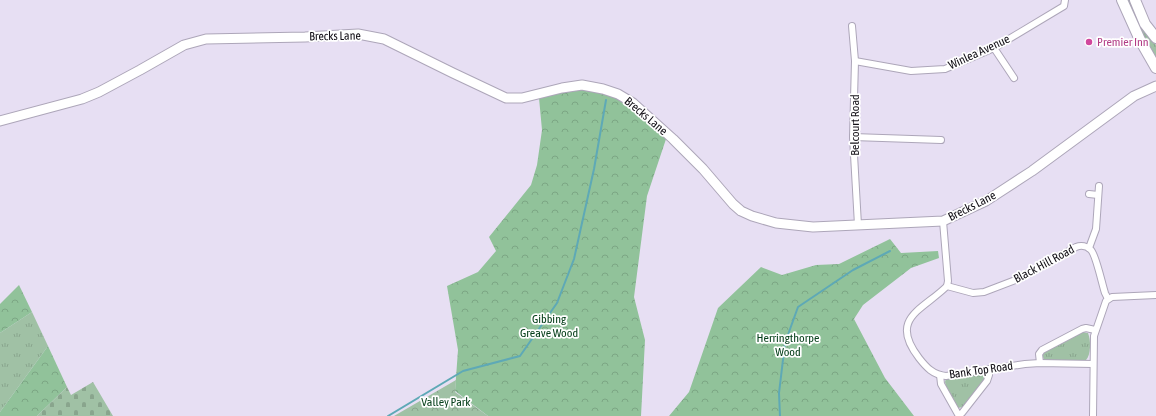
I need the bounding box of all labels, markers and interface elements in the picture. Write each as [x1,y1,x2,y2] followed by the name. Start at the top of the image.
[309,29,361,43] street label: Brecks Lane
[946,32,1012,72] street label: Winlea Avenue
[1097,35,1149,49] place label: Premier Inn
[1084,37,1094,47] marker: Premier Inn
[622,94,670,138] street label: Brecks Lane
[848,94,862,156] street label: Belcourt Road
[946,188,998,224] street label: Brecks Lane
[1011,242,1077,286] street label: Black Hill Road
[520,312,578,340] park label: Gibbing Greave Wood
[757,331,819,359] park label: Herringthorpe Wood
[948,359,1014,381] street label: Bank Top Road
[421,395,471,409] park label: Valley Park

